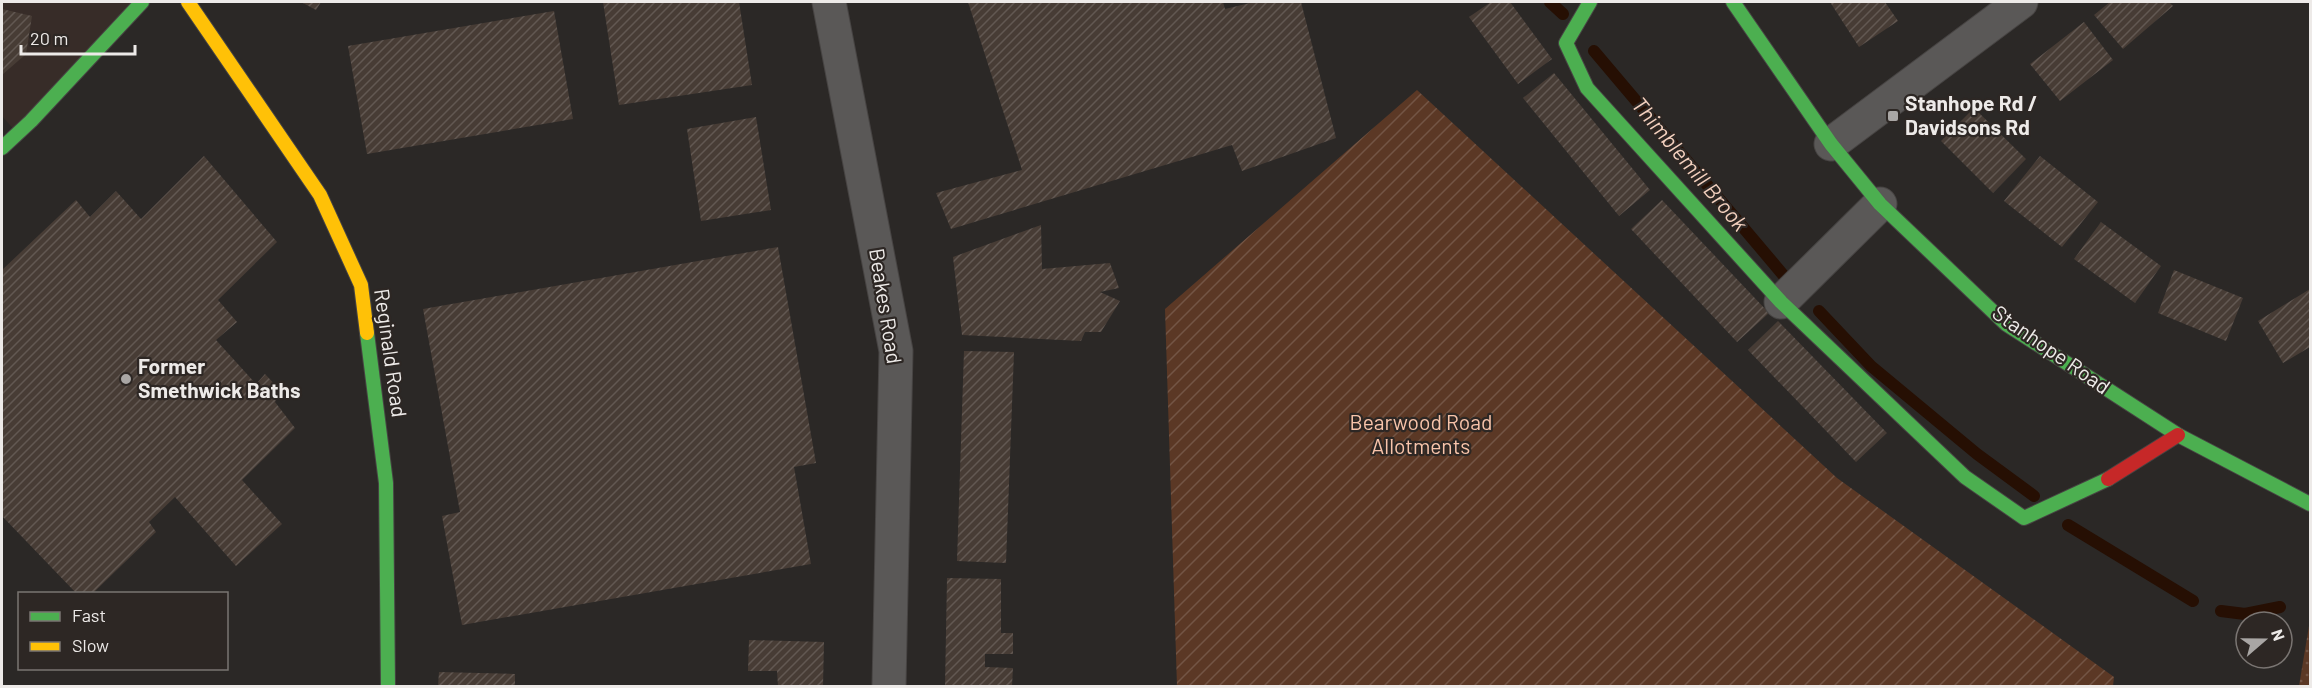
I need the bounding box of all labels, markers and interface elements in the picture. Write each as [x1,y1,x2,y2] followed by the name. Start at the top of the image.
[21,18,135,56] scale bar
[30,27,68,49] text: 20 m
[1905,90,2037,139] place label: Stanhope Rd / Davidsons Rd
[1627,91,1755,236] water label: Thimblemill Brook
[1886,109,1900,123] marker: Stanhope Rd / Davidsons Rd
[865,246,908,365] street label: Beakes Road
[370,287,413,419] street label: Reginald Road
[1988,299,2115,399] street label: Stanhope Road
[138,353,300,402] place label: Former Smethwick Baths
[119,372,133,386] marker: Former Smethwick Baths
[1350,409,1493,458] park label: Bearwood Road Allotments
[18,592,228,670] legend
[72,604,106,626] text: Fast
[2234,610,2294,670] north arrow
[2268,626,2289,643] text: N
[72,634,109,656] text: Slow

